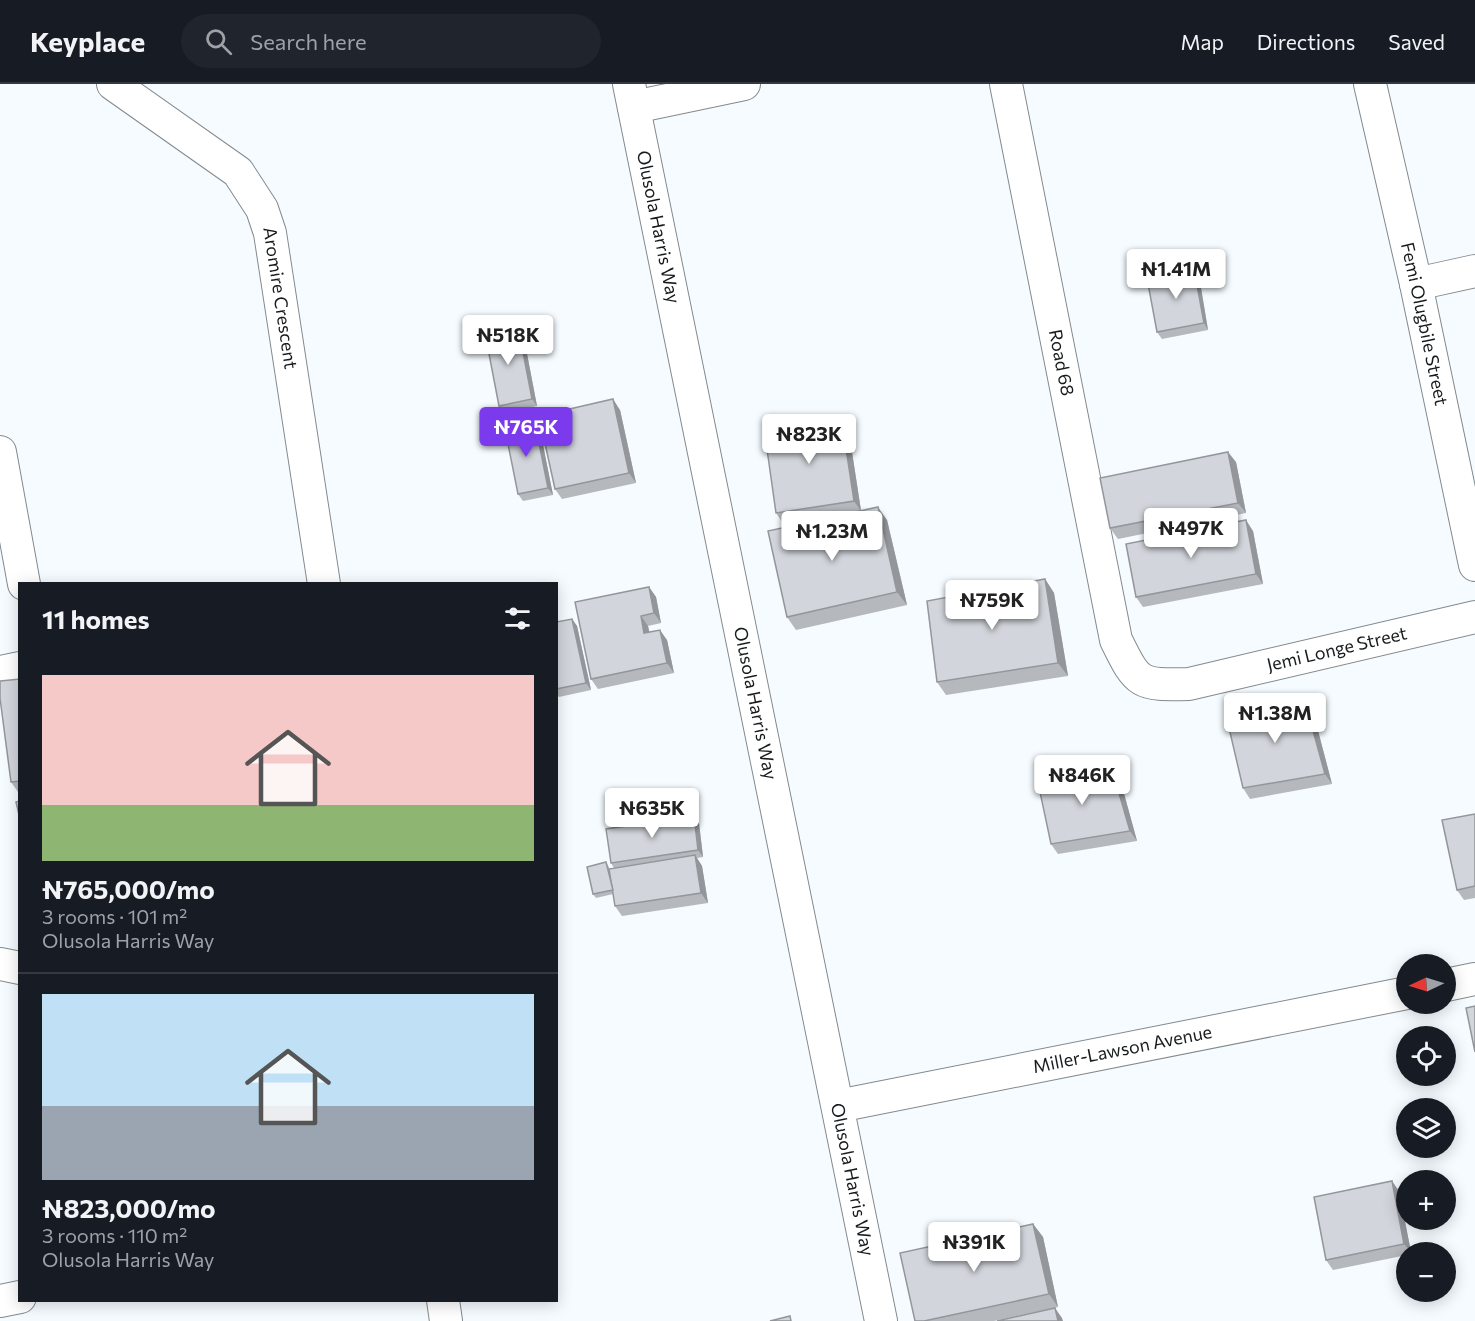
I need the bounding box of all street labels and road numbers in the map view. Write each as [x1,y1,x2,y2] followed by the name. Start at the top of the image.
[633,149,685,305] street label: Olusola Harris Way
[259,225,303,370] street label: Aromire Crescent
[1397,240,1453,407] street label: Femi Olugbile Street
[1045,327,1079,398] street label: Road 68
[1264,621,1409,675] street label: Jemi Longe Street
[730,625,782,781] street label: Olusola Harris Way
[1031,1020,1214,1077] street label: Miller-Lawson Avenue
[827,1101,879,1258] street label: Olusola Harris Way

